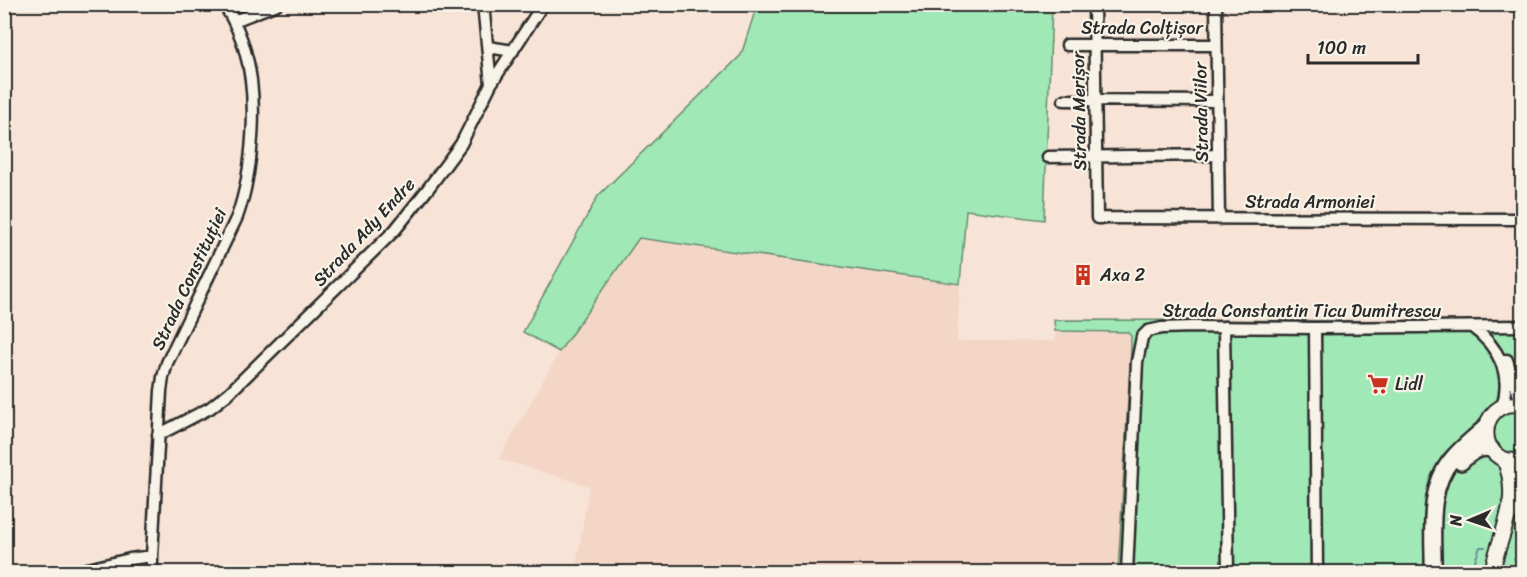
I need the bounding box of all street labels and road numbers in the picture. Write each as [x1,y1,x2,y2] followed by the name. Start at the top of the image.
[1081,12,1204,44] street label: Strada Colțișor
[1062,49,1096,171] street label: Strada Merișor
[1184,60,1218,162] street label: Strada Viilor
[305,170,423,294] street label: Strada Ady Endre
[1245,186,1376,218] street label: Strada Armoniei
[142,202,236,355] street label: Strada Constituției
[1163,295,1442,327] street label: Strada Constantin Ticu Dumitrescu

